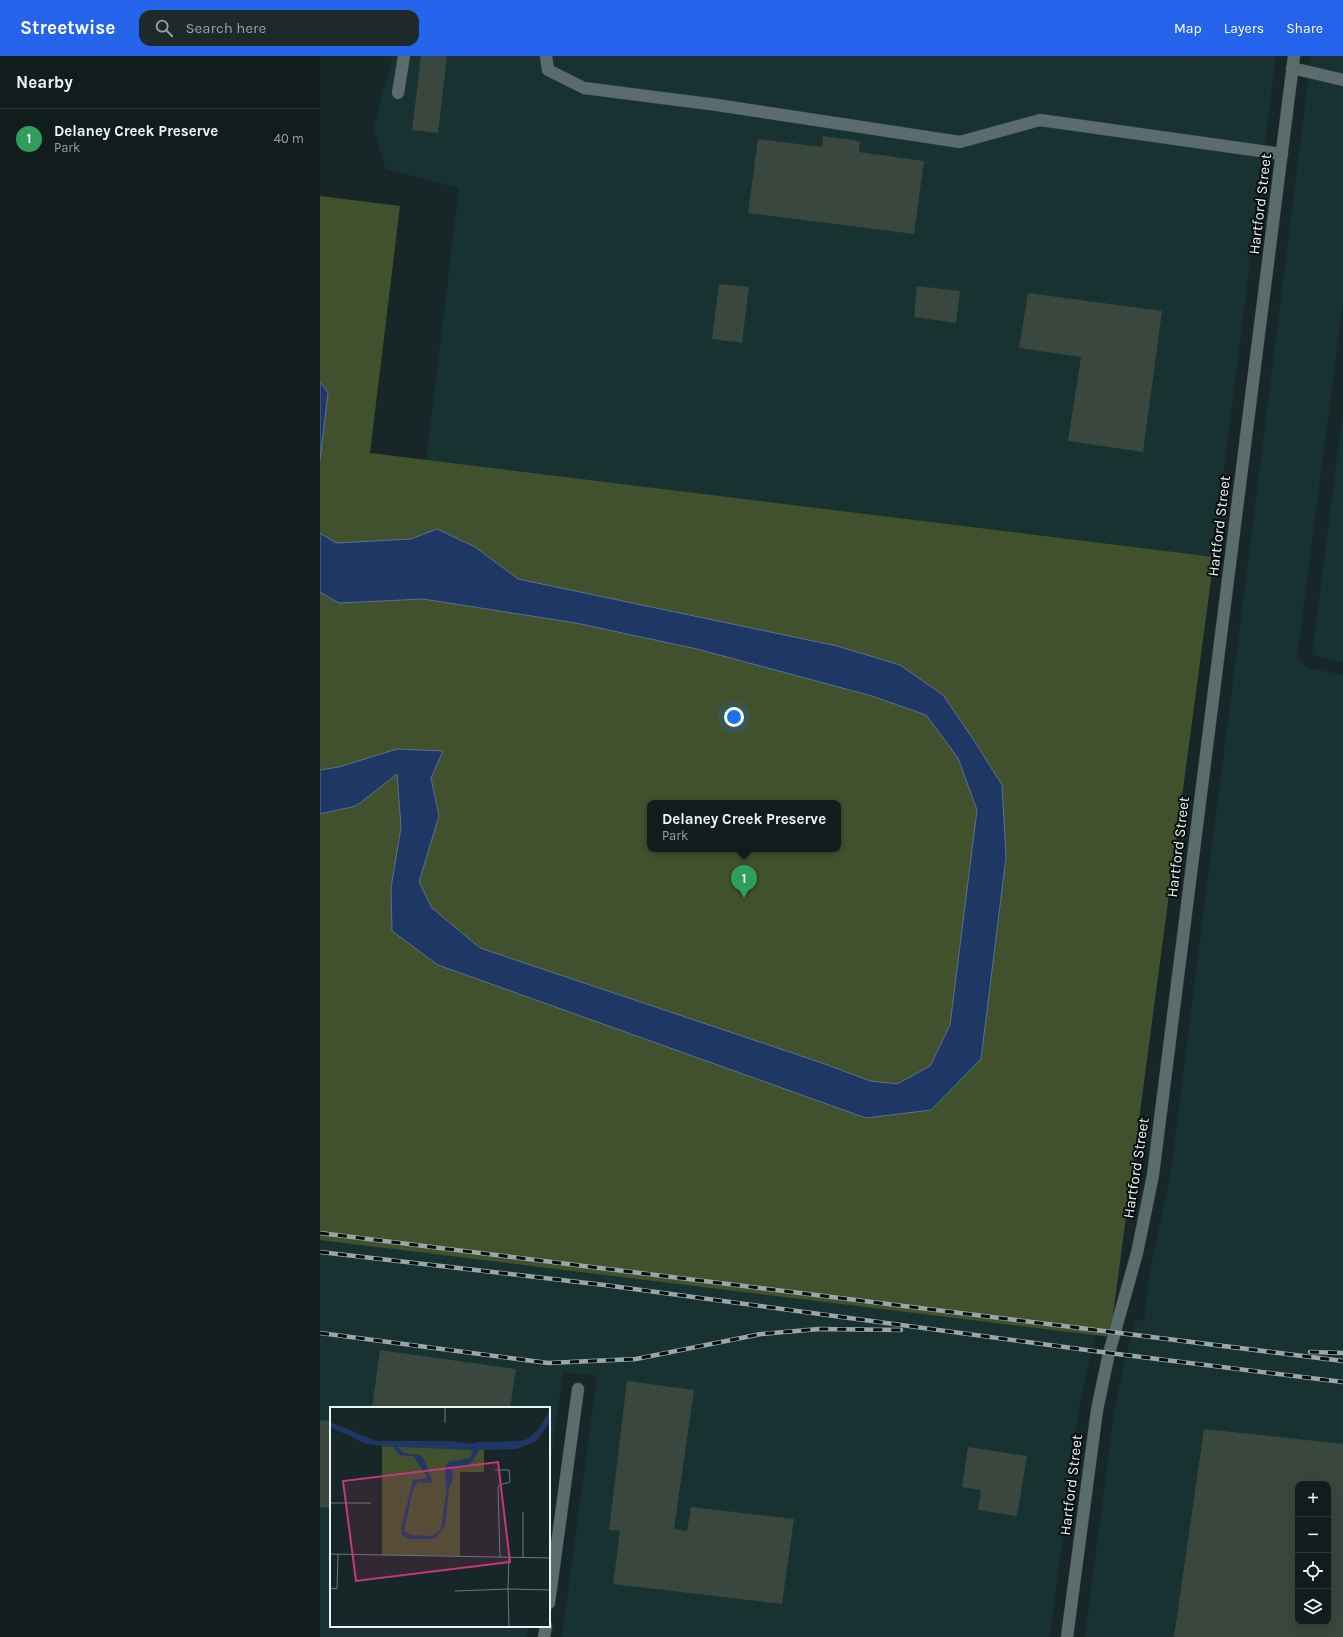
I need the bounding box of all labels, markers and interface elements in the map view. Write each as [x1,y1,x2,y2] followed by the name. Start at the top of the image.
[139,10,419,46] search box
[20,17,115,39] text: Streetwise
[153,17,175,39] icon: search
[185,19,266,37] text: Search here
[1174,20,1202,37] text: Map
[1224,20,1264,37] text: Layers
[1286,20,1323,37] text: Share
[16,72,73,92] text: Nearby
[54,122,218,140] text: Delaney Creek Preserve
[27,131,31,146] text: 1
[274,131,304,146] text: 40 m
[54,140,80,155] text: Park
[1245,152,1275,256] street label: Hartford Street
[1204,474,1234,578] street label: Hartford Street
[724,707,744,727] your location
[1163,795,1193,899] street label: Hartford Street
[647,800,841,852] popup
[662,810,826,828] text: Delaney Creek Preserve
[662,828,688,843] text: Park
[731,865,757,898] pin: 1
[1119,1116,1153,1220] street label: Hartford Street
[330,1407,550,1627] inset map
[1056,1433,1086,1537] street label: Hartford Street
[1295,1481,1331,1625] map controls
[1295,1481,1331,1517] button: +
[1295,1517,1331,1553] button: −
[1295,1553,1331,1589] button: locate
[1295,1589,1331,1625] button: layers

